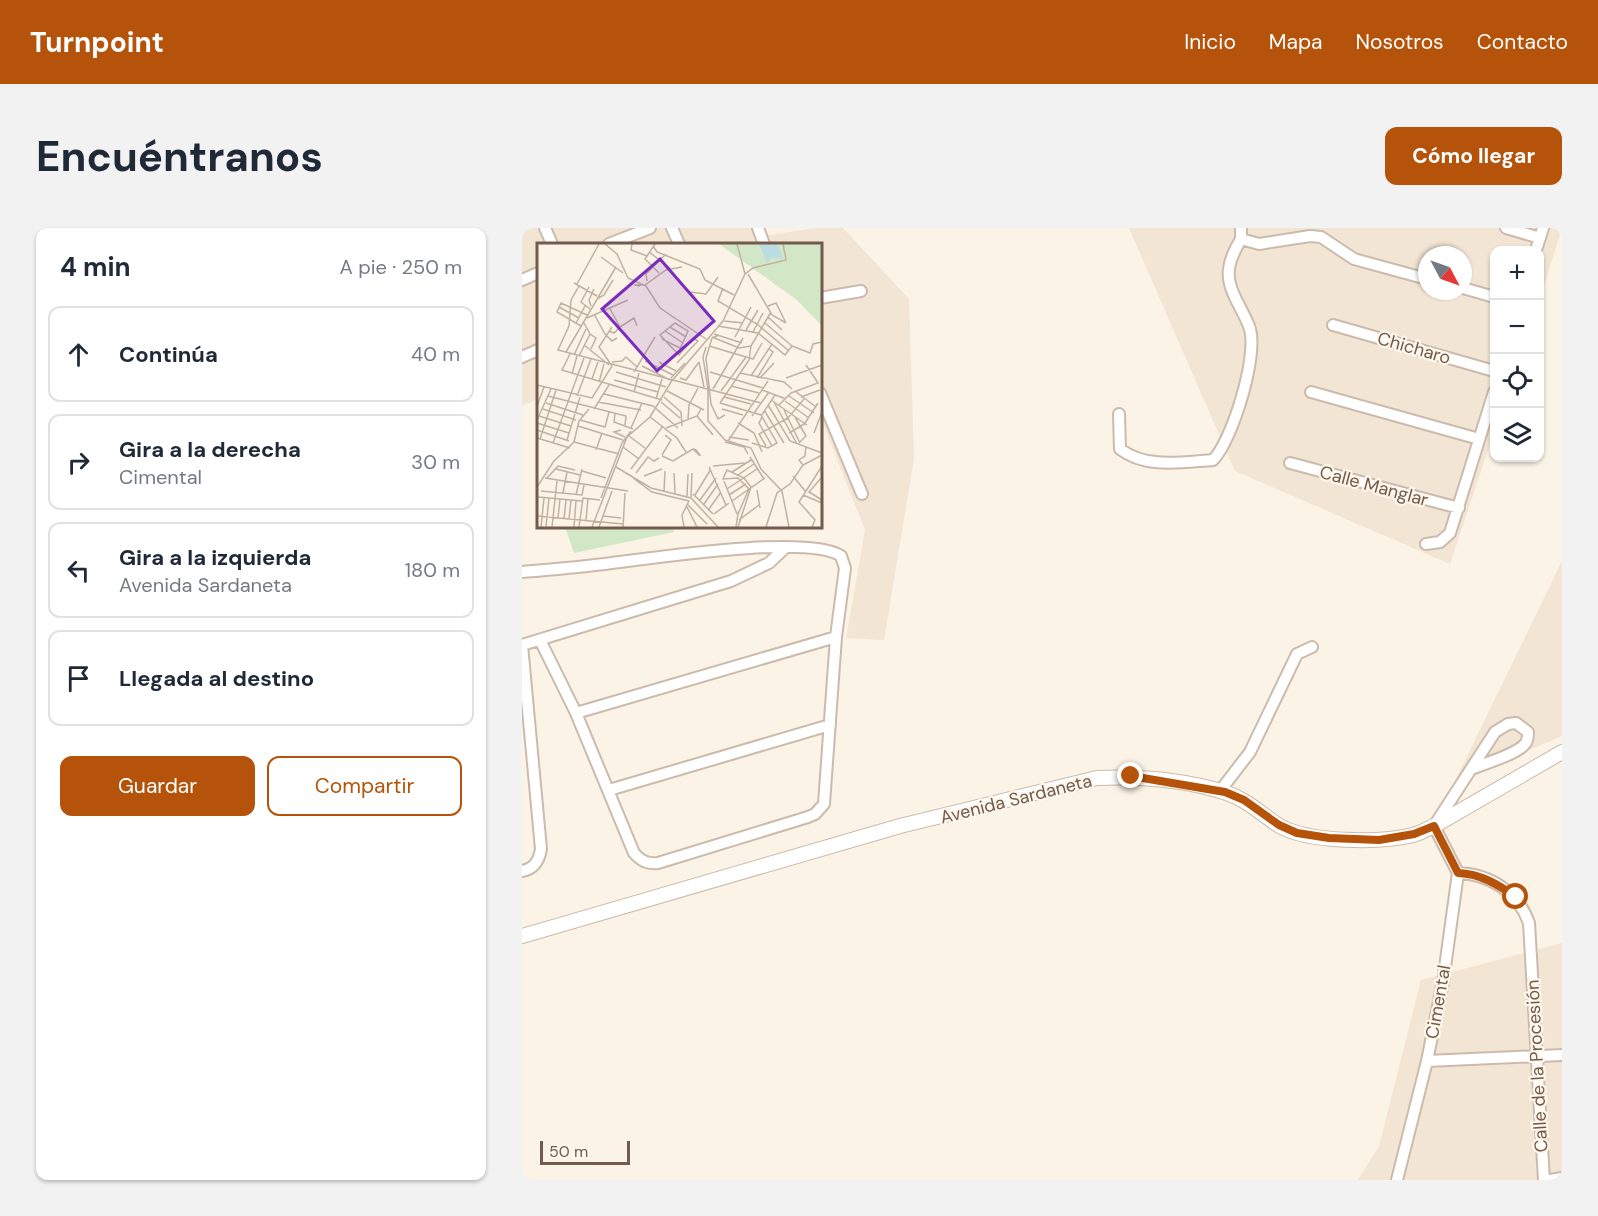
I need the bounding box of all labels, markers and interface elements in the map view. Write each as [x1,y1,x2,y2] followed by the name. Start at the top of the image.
[30,24,164,61] text: Turnpoint
[1184,28,1236,56] text: Inicio
[1269,28,1323,56] text: Mapa
[1356,28,1444,56] text: Nosotros
[1477,28,1568,56] text: Contacto
[1385,127,1562,185] button: Cómo llegar
[36,129,323,184] text: Encuéntranos
[537,243,822,528] inset map
[1418,246,1472,300] north arrow
[1490,246,1544,462] map controls
[1490,246,1544,300] button: +
[60,250,131,284] text: 4 min
[340,254,462,280] text: A pie · 250 m
[1490,300,1544,354] button: −
[1375,326,1453,370] street label: Chicharo
[62,338,95,371] icon: ahead
[119,340,218,369] text: Continúa
[411,341,460,367] text: 40 m
[1490,354,1544,408] button: locate
[1490,408,1544,462] button: layers
[119,435,301,464] text: Gira a la derecha
[62,446,95,479] icon: right
[411,449,460,475] text: 30 m
[1317,460,1431,512] street label: Calle Manglar
[119,464,202,490] text: Cimental
[119,543,311,572] text: Gira a la izquierda
[62,554,95,587] icon: left
[405,557,460,583] text: 180 m
[119,572,292,598] text: Avenida Sardaneta
[62,662,95,695] icon: arrive
[119,664,314,693] text: Llegada al destino
[60,756,255,816] button: Guardar
[267,756,462,816] button: Compartir
[1117,762,1143,788] route end
[938,769,1094,829] street label: Avenida Sardaneta
[1502,883,1528,909] route start
[1420,963,1456,1041] street label: Cimental
[1520,979,1554,1153] street label: Calle de la Procesión
[540,1138,630,1166] scale bar
[549,1141,588,1162] text: 50 m

